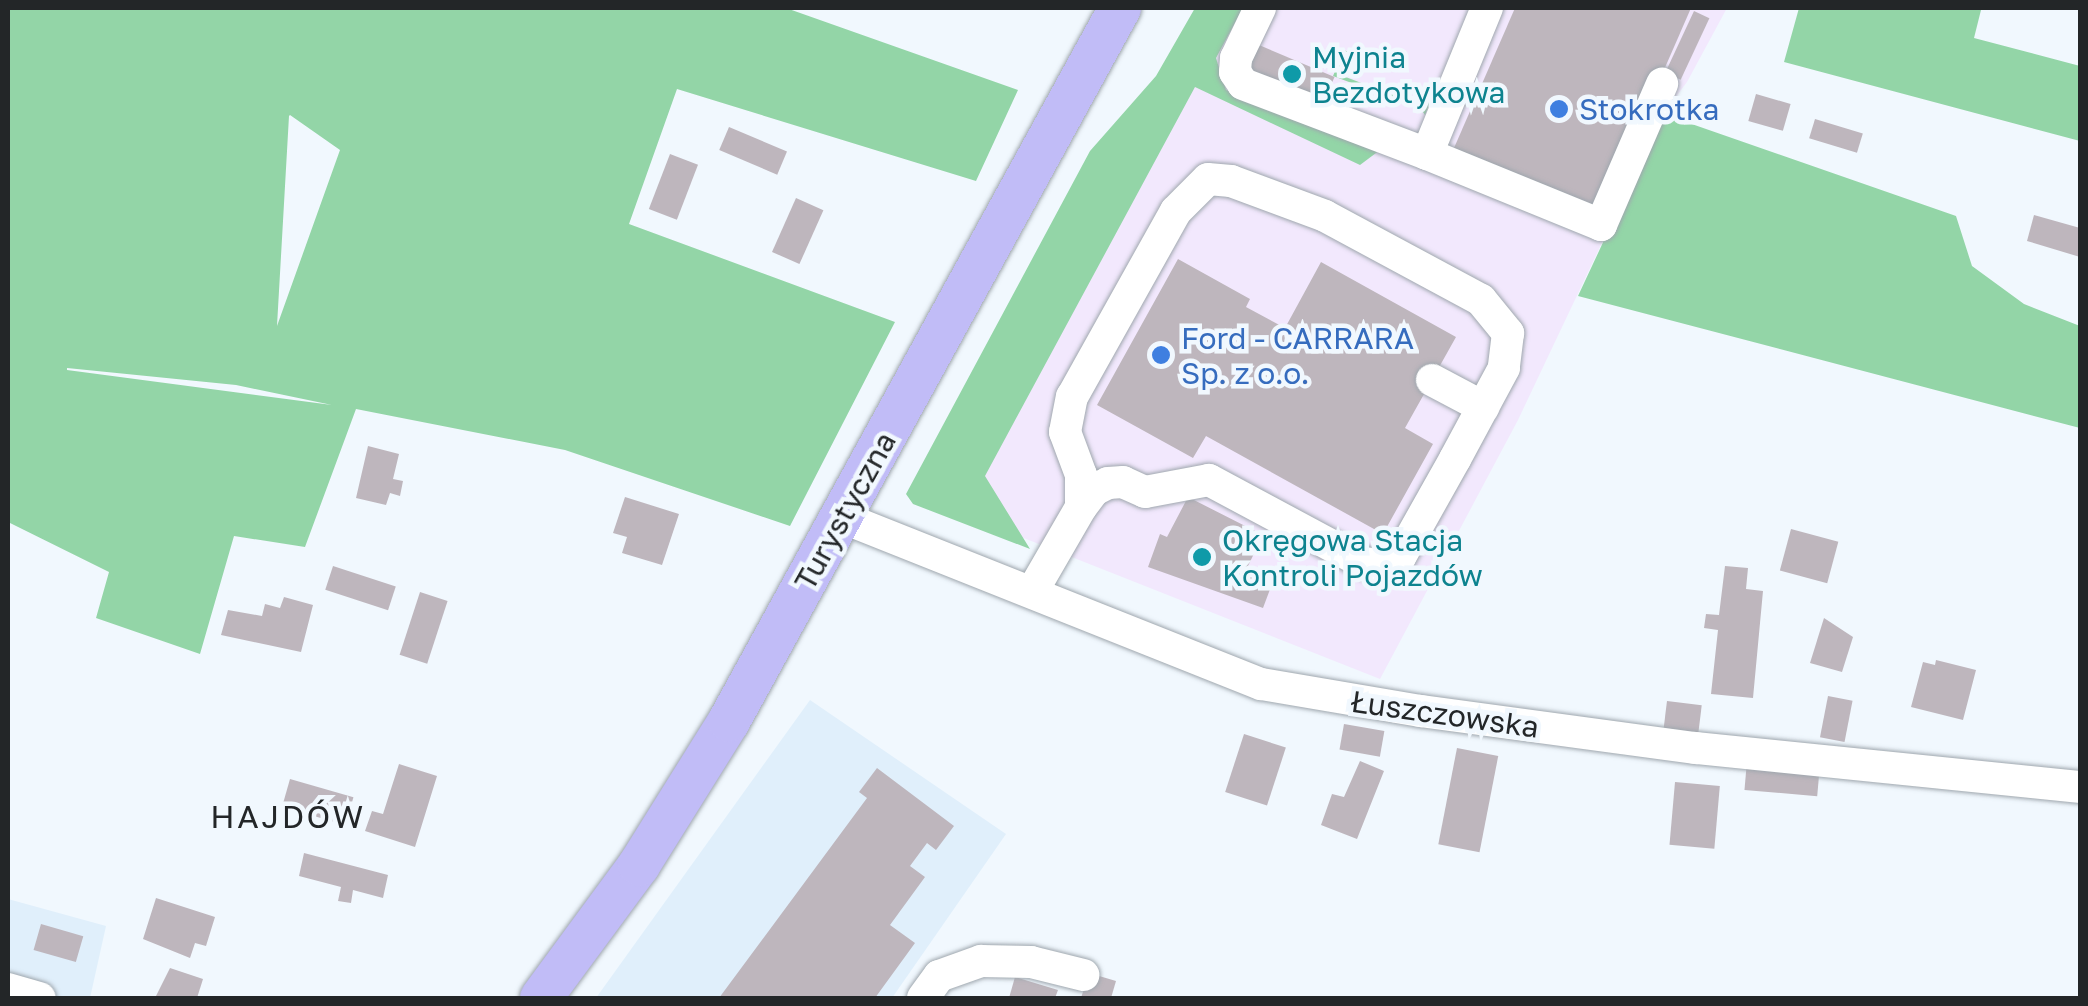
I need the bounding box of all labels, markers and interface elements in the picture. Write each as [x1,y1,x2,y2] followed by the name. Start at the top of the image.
[1312,39,1505,110] place label: Myjnia Bezdotykowa
[1281,63,1303,85] marker: Myjnia Bezdotykowa
[1579,91,1720,127] place label: Stokrotka
[1548,98,1570,120] marker: Stokrotka
[1181,320,1414,390] place label: Ford - CARRARA Sp. z o.o.
[1150,344,1172,366] marker: Ford - CARRARA Sp. z o.o.
[787,426,903,596] street label: Turystyczna
[1222,522,1483,592] place label: Okręgowa Stacja Kontroli Pojazdów
[1191,546,1213,568] marker: Okręgowa Stacja Kontroli Pojazdów
[1349,683,1541,745] street label: Łuszczowska
[210,797,366,835] district label: HAJDÓW

